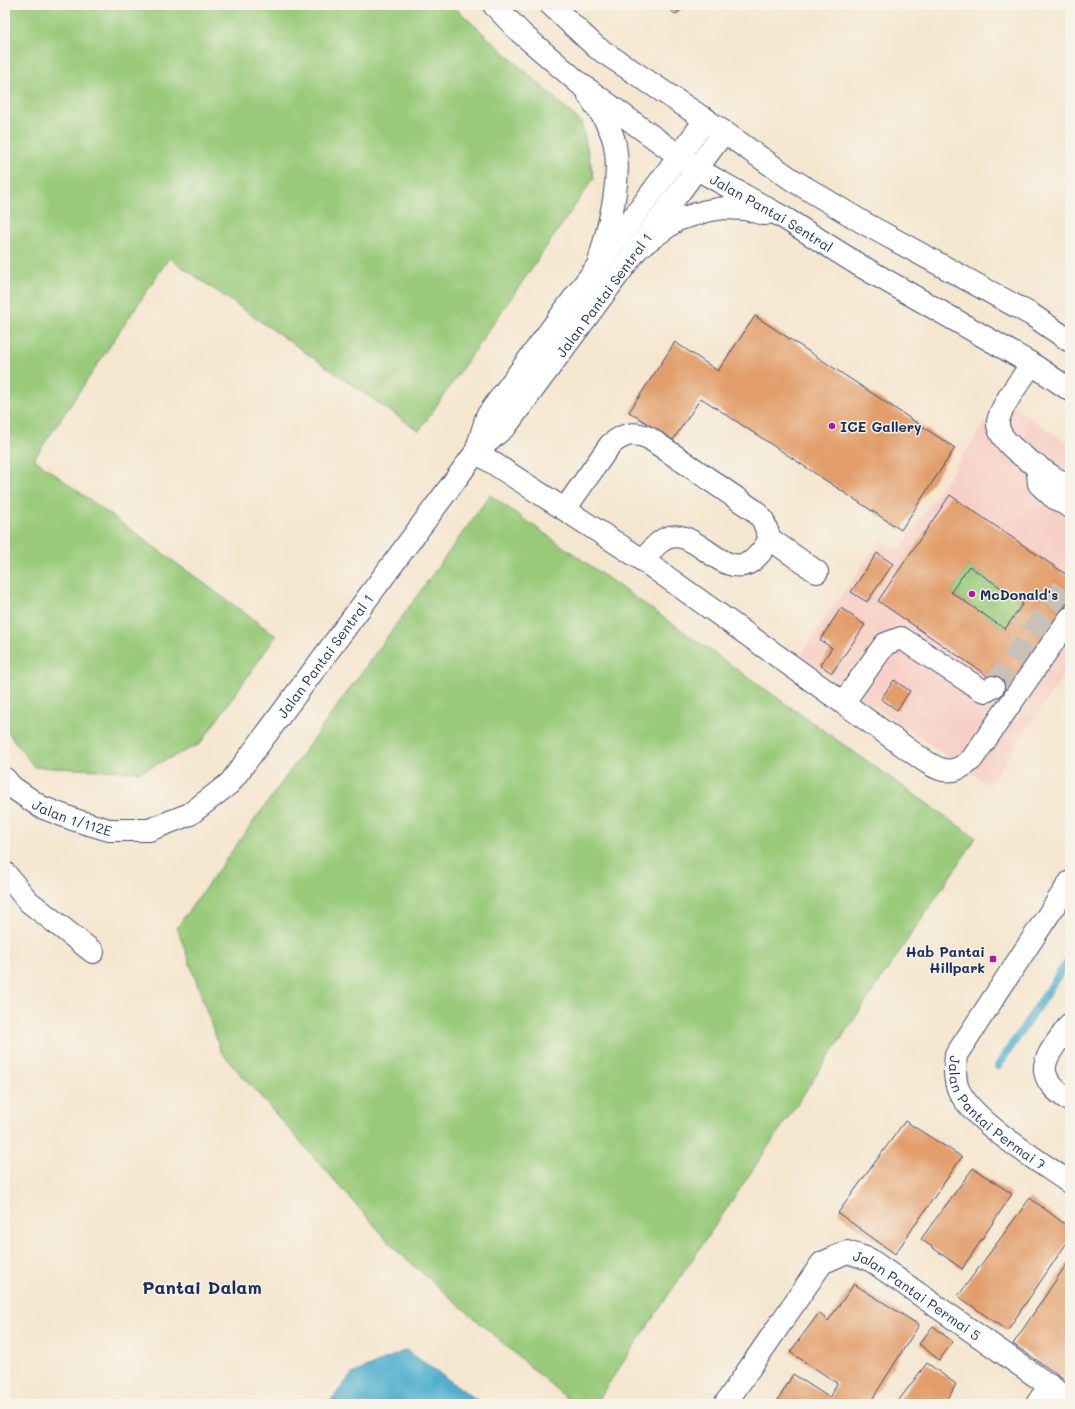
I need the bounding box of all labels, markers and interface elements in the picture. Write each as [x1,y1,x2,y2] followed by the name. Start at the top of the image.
[707,169,837,256] street label: Jalan Pantai Sentral
[551,229,656,361] street label: Jalan Pantai Sentral 1
[840,417,922,436] place label: ICE Gallery
[827,421,837,431] marker: ICE Gallery
[980,585,1058,604] place label: McDonald's
[967,589,977,599] marker: McDonald's
[272,590,377,722] street label: Jalan Pantai Sentral 1
[29,794,114,840] street label: Jalan 1/112E
[905,942,985,977] place label: Hab Pantai Hillpark
[988,954,998,964] marker: Hab Pantai Hillpark
[945,1055,1050,1174] street label: Jalan Pantai Permai 7
[851,1245,985,1344] street label: Jalan Pantai Permai 5
[142,1275,262,1299] district label: Pantai Dalam

